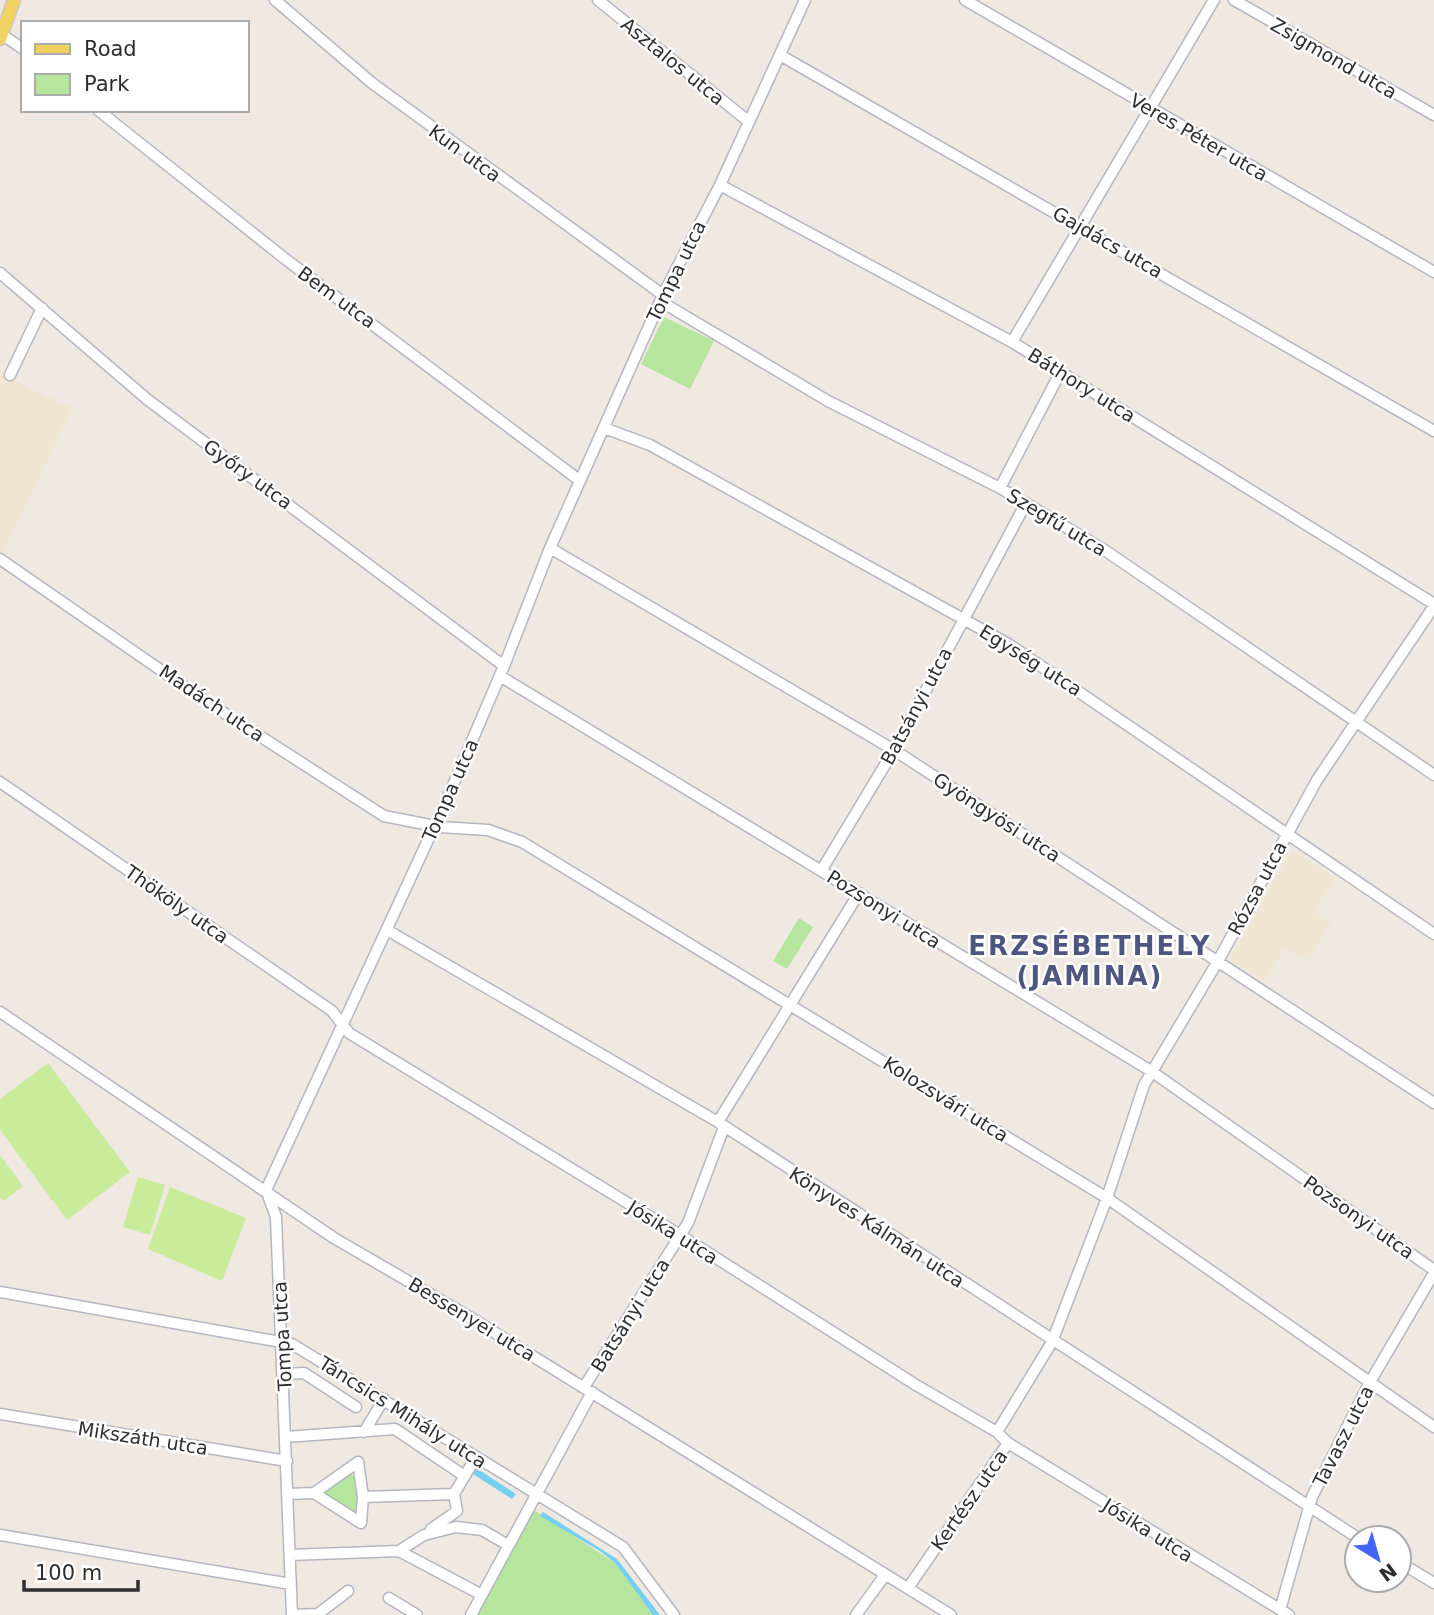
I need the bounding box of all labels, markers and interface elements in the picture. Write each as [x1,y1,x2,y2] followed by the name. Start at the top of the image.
[617,13,729,109] street label: Asztalos utca
[1267,13,1401,103] street label: Zsigmond utca
[21,21,248,112] legend
[84,37,137,61] text: Road
[84,72,130,96] text: Park
[1126,89,1272,185] street label: Veres Péter utca
[425,120,505,186] street label: Kun utca
[1049,202,1167,282] street label: Gajdács utca
[642,217,710,326] street label: Tompa utca
[294,261,380,333] street label: Bem utca
[1024,343,1140,427] street label: Báthory utca
[199,434,297,514] street label: Győry utca
[1003,484,1111,560] street label: Szegfű utca
[976,620,1086,700] street label: Egység utca
[876,644,956,768] street label: Batsányi utca
[155,660,269,746] street label: Madách utca
[417,735,482,846] street label: Tompa utca
[929,768,1065,866] street label: Gyöngyösi utca
[1223,837,1291,939] street label: Rózsa utca
[120,860,233,948] street label: Thököly utca
[823,865,945,953] street label: Pozsonyi utca
[968,930,1212,991] district label: ERZSÉBETHELY (JAMINA)
[879,1052,1013,1146] street label: Kolozsvári utca
[785,1162,969,1292] street label: Könyves Kálmán utca
[1299,1171,1419,1263] street label: Pozsonyi utca
[623,1195,722,1268] street label: Jósika utca
[586,1254,674,1376] street label: Batsányi utca
[405,1272,539,1366] street label: Bessenyei utca
[268,1281,296,1392] street label: Tompa utca
[314,1351,491,1473] street label: Táncsics Mihály utca
[1308,1382,1378,1491] street label: Tavasz utca
[76,1417,210,1459] street label: Mikszáth utca
[926,1446,1012,1554] street label: Kertész utca
[1098,1493,1197,1566] street label: Jósika utca
[1343,1524,1413,1594] north arrow
[24,1548,138,1592] scale bar
[1375,1559,1401,1586] text: N
[35,1561,102,1585] text: 100 m

